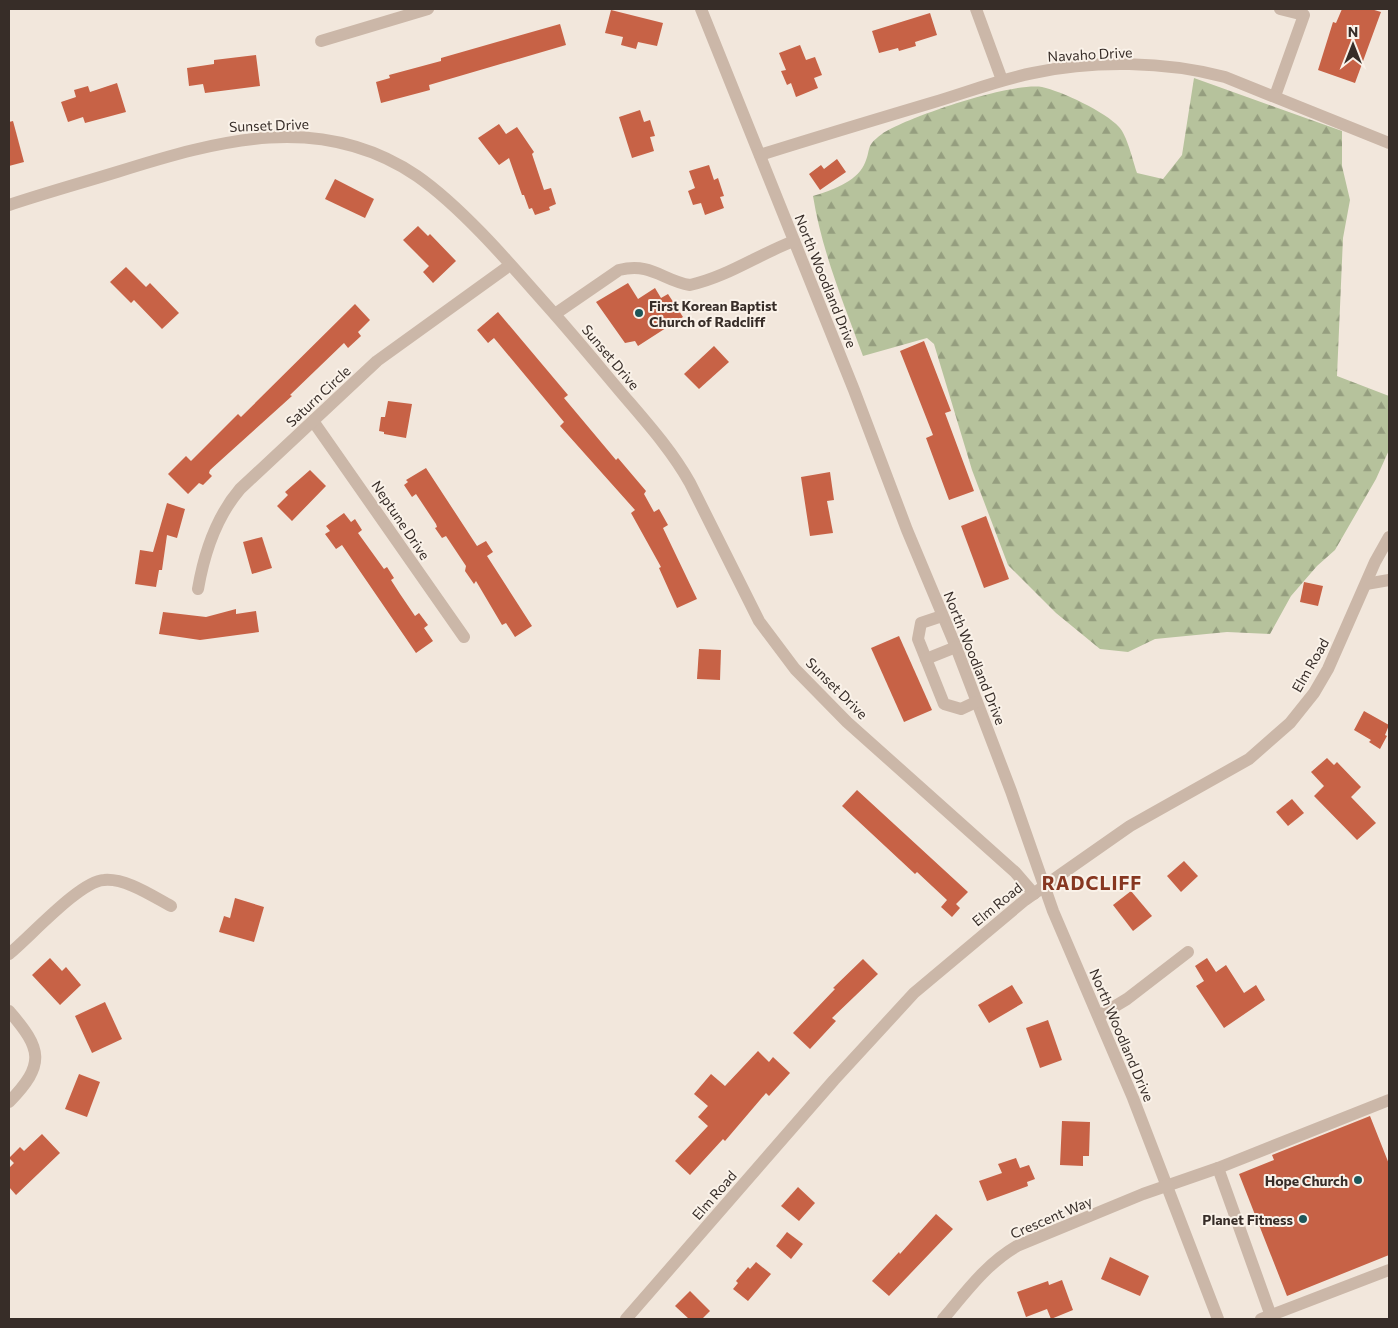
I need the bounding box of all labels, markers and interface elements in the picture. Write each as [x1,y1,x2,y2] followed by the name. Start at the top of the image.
[1328,20,1378,70] north arrow
[1348,23,1358,40] text: N
[1047,43,1133,65] street label: Navaho Drive
[229,115,309,135] street label: Sunset Drive
[791,212,861,350] street label: North Woodland Drive
[649,297,777,330] place label: First Korean Baptist Church of Radcliff
[633,307,645,319] marker: First Korean Baptist Church of Radcliff
[579,321,643,393] street label: Sunset Drive
[282,362,354,430] street label: Saturn Circle
[368,477,434,563] street label: Neptune Drive
[940,589,1010,727] street label: North Woodland Drive
[1288,635,1332,695] street label: Elm Road
[803,654,871,722] street label: Sunset Drive
[1042,871,1142,894] district label: RADCLIFF
[969,879,1025,929] street label: Elm Road
[1086,966,1158,1104] street label: North Woodland Drive
[688,1167,740,1223] street label: Elm Road
[1265,1172,1348,1189] place label: Hope Church
[1352,1174,1364,1186] marker: Hope Church
[1007,1192,1095,1242] street label: Crescent Way
[1202,1211,1293,1228] place label: Planet Fitness
[1297,1213,1309,1225] marker: Planet Fitness

